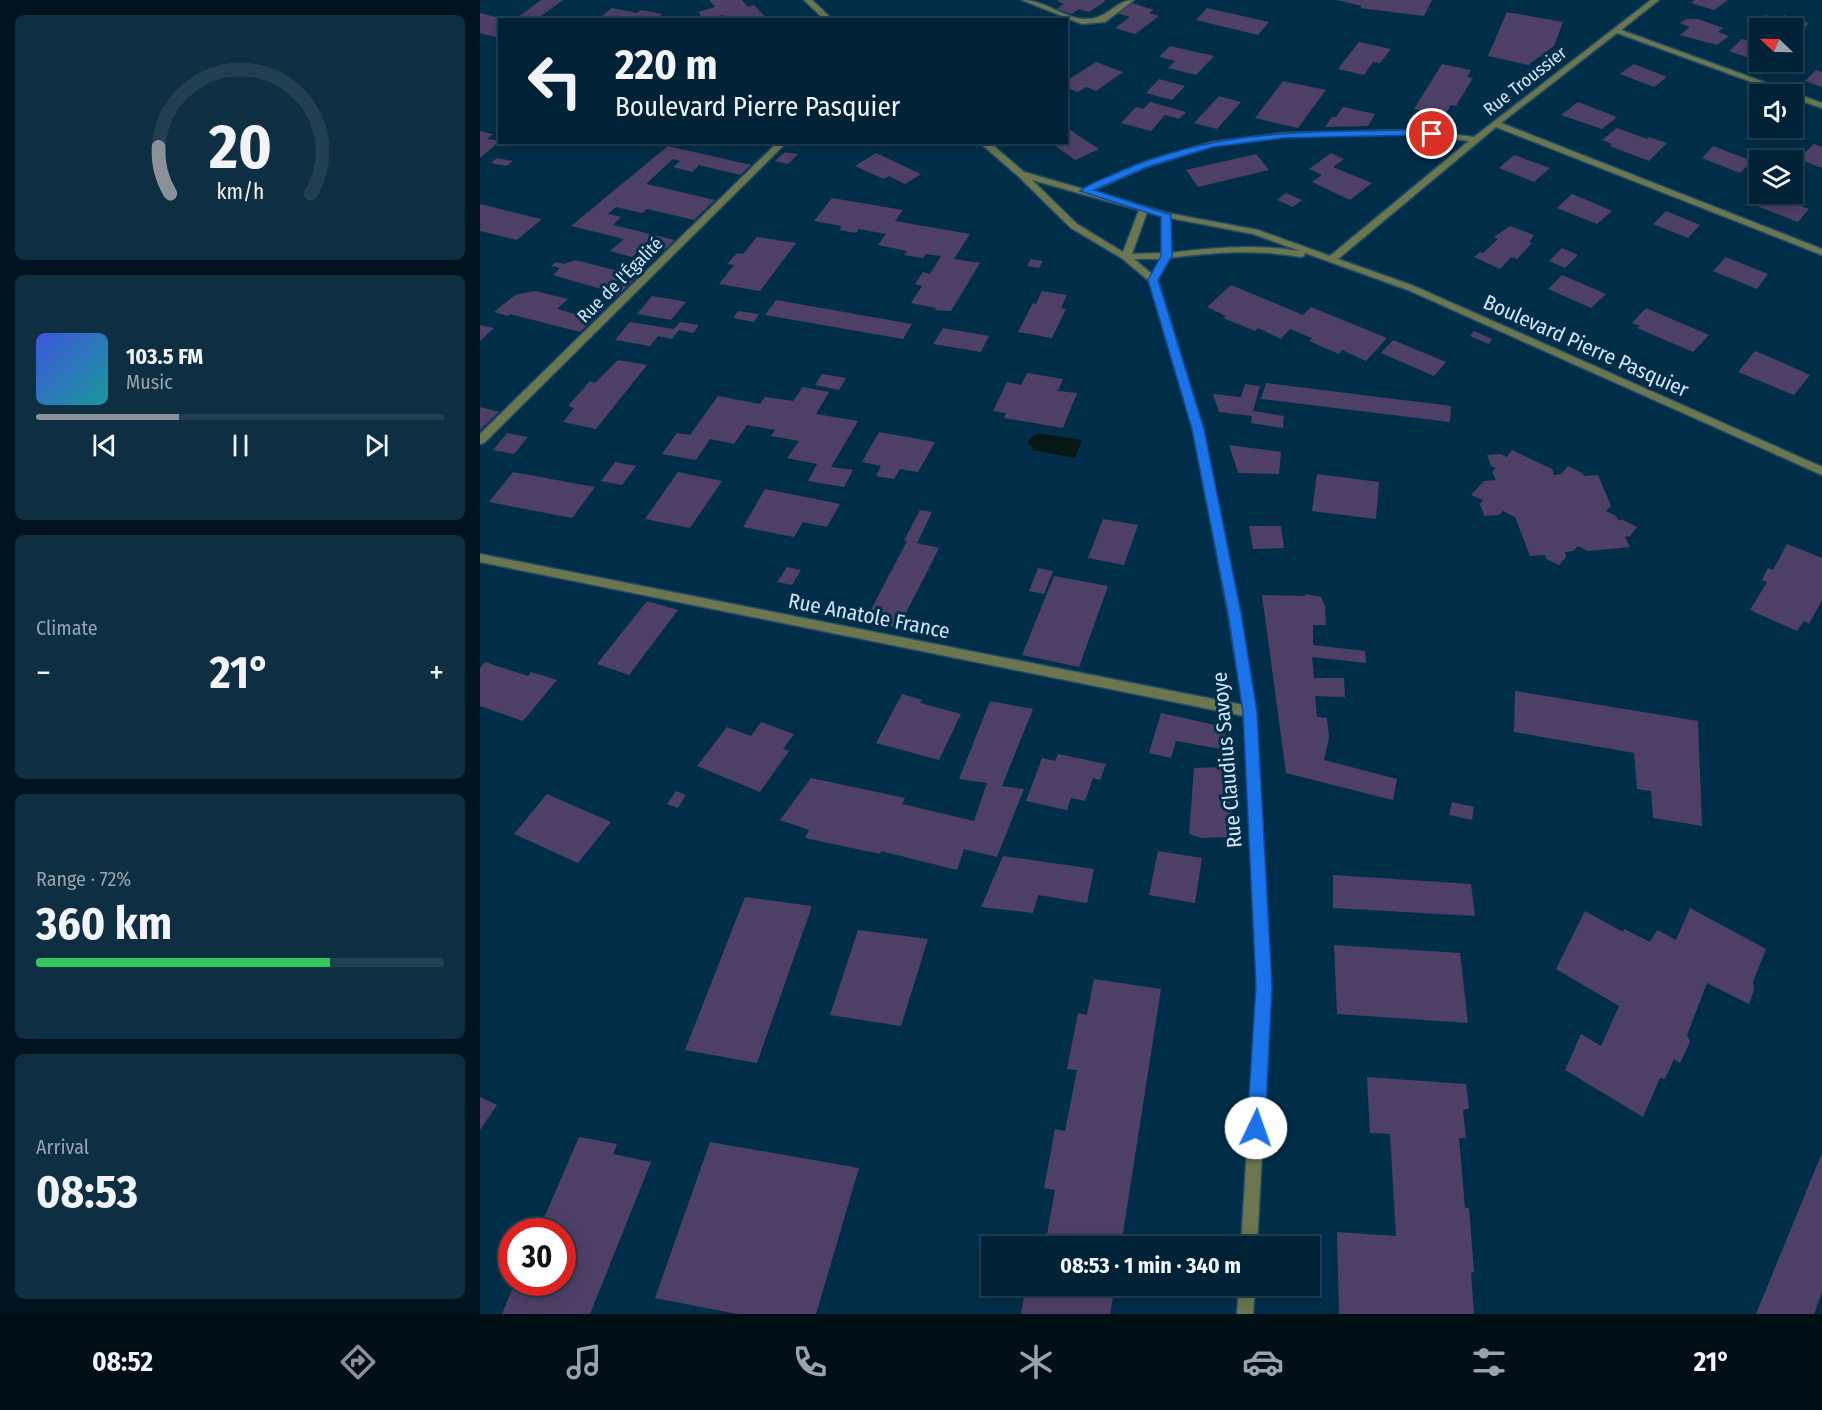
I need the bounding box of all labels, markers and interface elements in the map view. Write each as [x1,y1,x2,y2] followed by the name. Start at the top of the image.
[1749,18,1803,72] north arrow
[1749,18,1803,204] map controls
[615,40,718,90] text: 220 m
[1479,41,1572,120] street label: Rue Troussier
[516,42,594,120] icon: left
[1749,84,1803,138] button: sound
[615,91,900,123] text: Boulevard Pierre Pasquier
[1406,108,1457,159] pin
[208,111,271,186] text: 20
[1415,117,1448,150] icon: arrive
[1749,150,1803,204] button: layers
[216,180,264,206] text: km/h
[572,232,667,327] street label: Rue de l'Égalité
[1479,289,1693,403] street label: Boulevard Pierre Pasquier
[126,343,203,370] text: 103.5 FM
[126,370,173,394] text: Music
[88,429,121,462] icon: previous
[224,429,257,462] icon: pause
[360,429,393,462] icon: next
[786,588,952,644] street label: Rue Anatole France
[36,616,98,640] text: Climate
[210,646,270,700] text: 21°
[36,653,51,693] text: −
[429,653,444,693] text: +
[1206,671,1248,849] street label: Rue Claudius Savoye
[36,867,131,891] text: Range · 72%
[36,897,172,951] text: 360 km
[1224,1096,1288,1160] position arrow
[36,1135,89,1159] text: Arrival
[36,1165,138,1219] text: 08:53
[498,1218,576,1296] speed limit sign: 30
[1060,1252,1241,1279] text: 08:53 · 1 min · 340 m
[337,1341,379,1383] icon: directions
[563,1341,605,1383] icon: music
[789,1341,831,1383] icon: phone
[1015,1341,1057,1383] icon: climate
[1242,1341,1284,1383] icon: car
[1468,1341,1510,1383] icon: filters
[92,1346,153,1378] text: 08:52
[1694,1346,1730,1378] text: 21°

